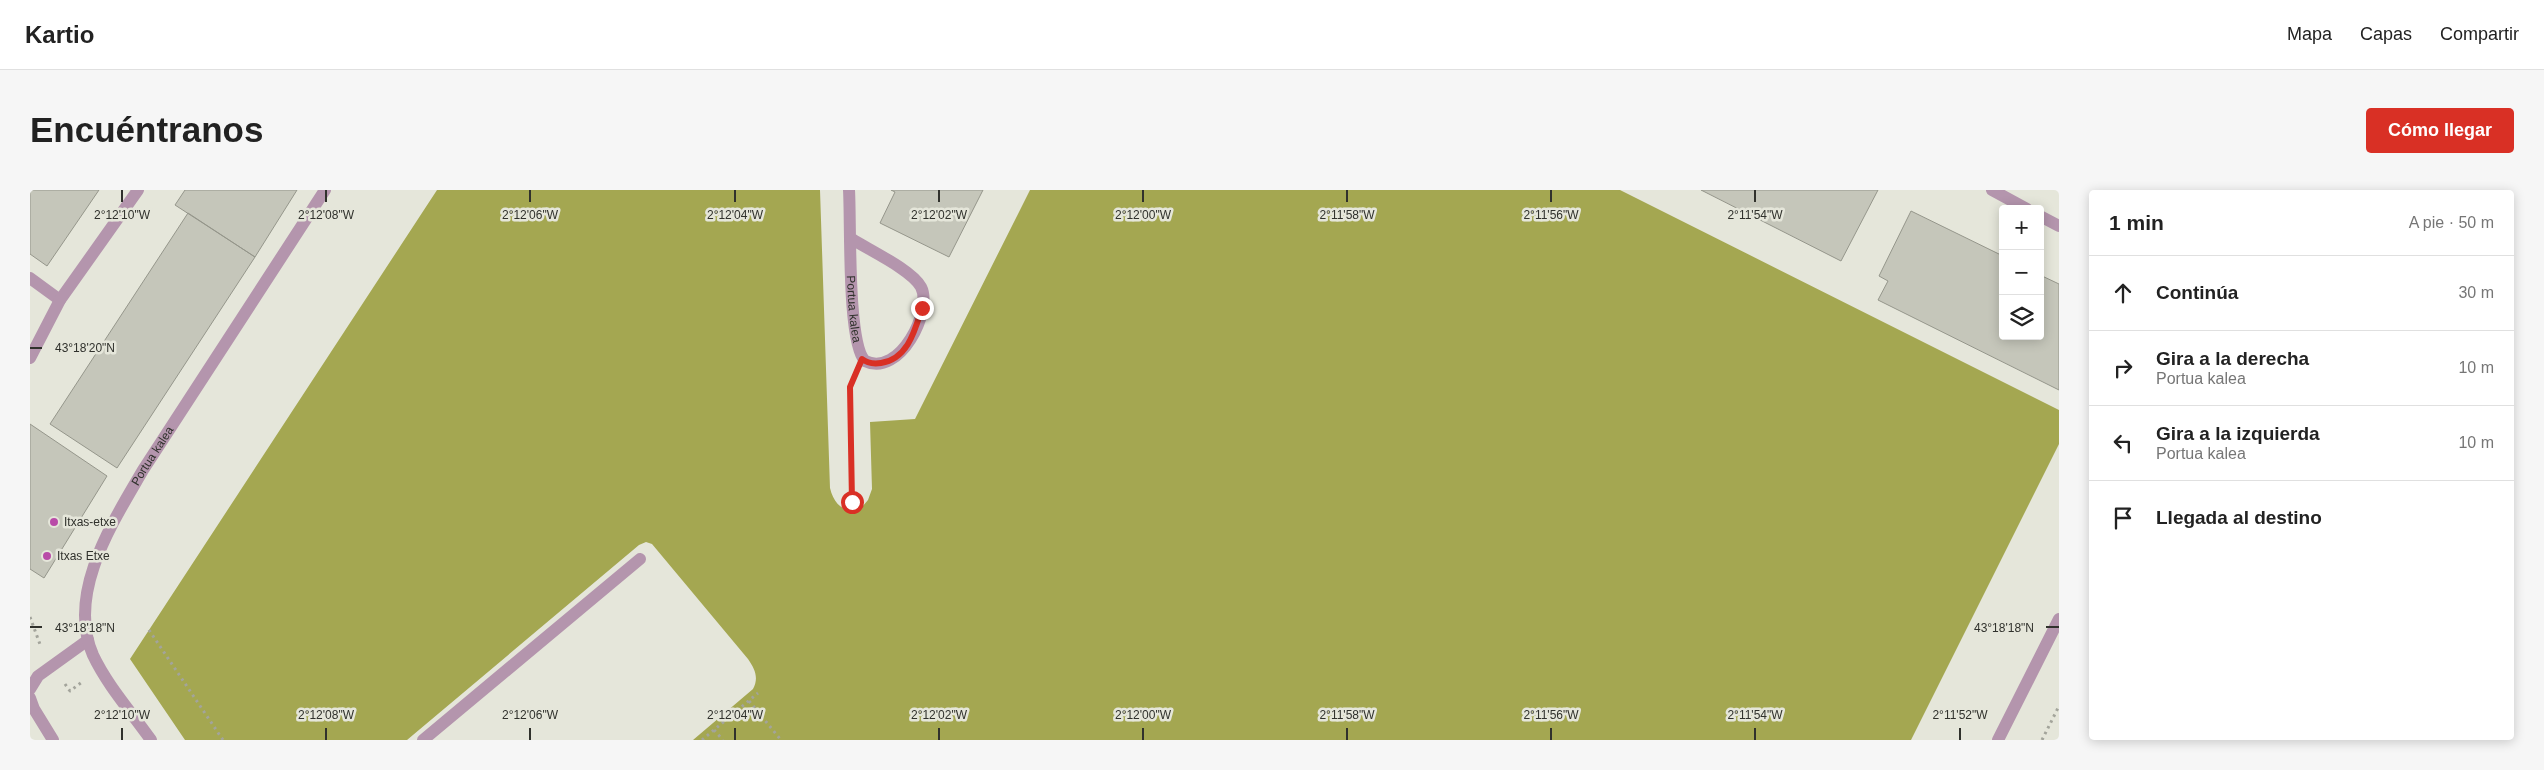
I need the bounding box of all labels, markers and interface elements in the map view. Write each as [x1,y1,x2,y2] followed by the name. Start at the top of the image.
[25,21,94,48] text: Kartio
[2287,24,2332,44] text: Mapa
[2360,24,2412,44] text: Capas
[2440,24,2519,44] text: Compartir
[2366,108,2514,153] button: Cómo llegar
[30,110,263,149] text: Encuéntranos
[1999,205,2044,340] map controls
[1999,205,2044,250] button: +
[94,208,151,222] text: 2°12'10"W
[298,208,355,222] text: 2°12'08"W
[502,208,559,222] text: 2°12'06"W
[707,208,764,222] text: 2°12'04"W
[911,208,968,222] text: 2°12'02"W
[1115,208,1172,222] text: 2°12'00"W
[1319,208,1375,222] text: 2°11'58"W
[1523,208,1579,222] text: 2°11'56"W
[1727,208,1783,222] text: 2°11'54"W
[2109,211,2164,234] text: 1 min
[2409,214,2494,231] text: A pie · 50 m
[1999,250,2044,295] button: −
[844,275,864,344] street label: Portua kalea
[2109,279,2137,307] icon: ahead
[2156,282,2238,303] text: Continúa
[2458,284,2494,301] text: 30 m
[1999,295,2044,340] button: layers
[911,297,934,320] route end
[55,341,115,355] text: 43°18'20"N
[2156,348,2309,369] text: Gira a la derecha
[2109,354,2137,382] icon: right
[2458,359,2494,376] text: 10 m
[2156,370,2246,387] text: Portua kalea
[129,423,177,488] street label: Portua kalea
[2156,423,2320,444] text: Gira a la izquierda
[2109,429,2137,457] icon: left
[2458,434,2494,451] text: 10 m
[2156,445,2246,462] text: Portua kalea
[841,491,864,514] route start
[2109,504,2137,532] icon: arrive
[2156,507,2322,528] text: Llegada al destino
[64,515,116,529] place label: Itxas-etxe
[48,516,60,528] marker: Itxas-etxe
[57,549,110,563] place label: Itxas Etxe
[41,550,53,562] marker: Itxas Etxe
[55,621,115,635] text: 43°18'18"N
[1974,621,2034,635] text: 43°18'18"N
[94,708,151,722] text: 2°12'10"W
[298,708,355,722] text: 2°12'08"W
[502,708,559,722] text: 2°12'06"W
[707,708,764,722] text: 2°12'04"W
[911,708,968,722] text: 2°12'02"W
[1115,708,1172,722] text: 2°12'00"W
[1319,708,1375,722] text: 2°11'58"W
[1523,708,1579,722] text: 2°11'56"W
[1727,708,1783,722] text: 2°11'54"W
[1932,708,1988,722] text: 2°11'52"W

